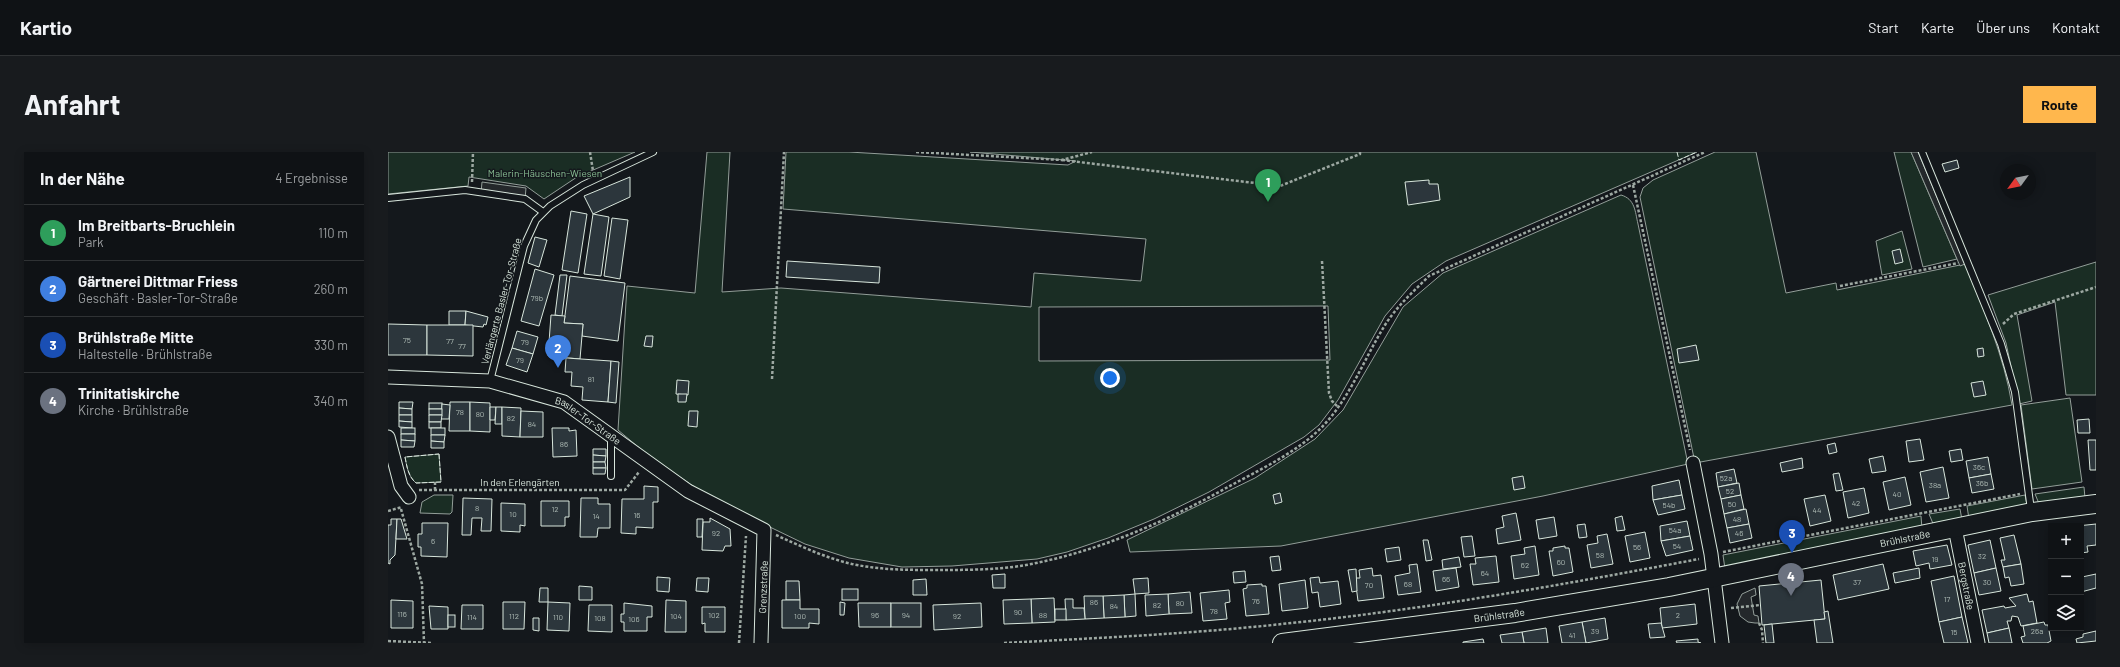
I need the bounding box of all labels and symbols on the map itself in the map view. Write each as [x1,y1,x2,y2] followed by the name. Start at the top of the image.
[2000,164,2036,200] north arrow
[488,167,602,179] park label: Malerin-Häuschen-Wiesen
[1255,169,1281,202] pin: 1
[478,237,524,365] street label: Verlängerte Basler-Tor-Straße
[531,293,543,303] house number: 79b
[403,335,411,345] house number: 75
[545,335,571,368] pin: 2
[446,336,454,346] house number: 77
[521,337,529,347] house number: 79
[458,341,466,351] house number: 77
[516,355,524,365] house number: 79
[1100,368,1120,388] your location
[588,374,595,384] house number: 81
[554,394,624,447] street label: Basler-Tor-Straße
[456,407,464,417] house number: 78
[476,409,484,419] house number: 80
[507,413,515,423] house number: 82
[528,419,536,429] house number: 84
[560,439,568,449] house number: 86
[1973,462,1985,472] house number: 36c
[1720,473,1732,483] house number: 52a
[480,476,560,488] street label: In den Erlengärten
[1976,478,1988,488] house number: 36b
[1929,480,1941,490] house number: 38a
[1726,486,1734,496] house number: 52
[1893,489,1901,499] house number: 40
[1852,498,1860,508] house number: 42
[1728,499,1736,509] house number: 50
[1663,500,1675,510] house number: 54b
[475,503,479,513] house number: 8
[551,504,559,514] house number: 12
[1813,505,1821,515] house number: 44
[509,509,517,519] house number: 10
[634,510,640,520] house number: 16
[592,511,600,521] house number: 14
[1733,514,1741,524] house number: 48
[1779,520,1805,553] pin: 3
[1669,525,1681,535] house number: 54a
[1879,527,1931,549] street label: Brühlstraße
[712,528,720,538] house number: 92
[1735,528,1743,538] house number: 46
[431,536,435,546] house number: 6
[1673,541,1681,551] house number: 54
[1633,542,1641,552] house number: 56
[1596,550,1604,560] house number: 58
[1978,551,1986,561] house number: 32
[1932,554,1938,564] house number: 19
[1557,557,1565,567] house number: 60
[756,560,770,614] street label: Grenzstraße
[1521,560,1529,570] house number: 62
[1956,561,1977,611] street label: Bergstraße
[1778,563,1804,596] pin: 4
[1481,568,1489,578] house number: 64
[1442,574,1450,584] house number: 66
[1853,577,1861,587] house number: 37
[1983,577,1991,587] house number: 30
[1404,579,1412,589] house number: 68
[1365,580,1373,590] house number: 70
[1944,594,1951,604] house number: 17
[1252,596,1260,606] house number: 76
[1090,597,1098,607] house number: 86
[1176,598,1184,608] house number: 80
[1153,600,1161,610] house number: 82
[1110,601,1118,611] house number: 84
[1473,605,1526,624] street label: Brühlstraße
[1210,606,1218,616] house number: 78
[1014,607,1022,617] house number: 90
[397,609,407,619] house number: 116
[708,610,720,620] house number: 102
[871,610,879,620] house number: 96
[902,610,910,620] house number: 94
[1039,610,1047,620] house number: 88
[1676,610,1680,620] house number: 2
[509,611,519,621] house number: 112
[670,611,682,621] house number: 104
[794,611,806,621] house number: 100
[953,611,961,621] house number: 92
[467,612,477,622] house number: 114
[553,612,563,622] house number: 110
[594,613,606,623] house number: 108
[628,614,640,624] house number: 106
[1591,626,1599,636] house number: 39
[2031,626,2043,636] house number: 26a
[1951,627,1957,637] house number: 15
[1569,630,1575,640] house number: 41

